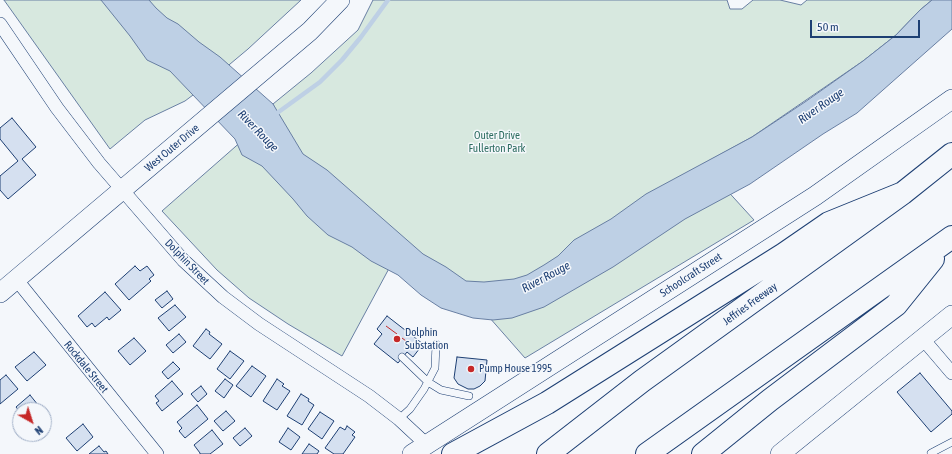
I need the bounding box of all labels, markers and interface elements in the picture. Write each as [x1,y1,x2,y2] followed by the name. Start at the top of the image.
[812,12,922,38] scale bar
[817,20,839,34] text: 50 m
[795,85,847,127] water label: River Rouge
[235,107,281,155] water label: River Rouge
[142,121,202,175] street label: West Outer Drive
[469,129,525,155] park label: Outer Drive Fullerton Park
[162,236,212,288] street label: Dolphin Street
[658,250,724,300] street label: Schoolcraft Street
[519,258,573,296] water label: River Rouge
[720,280,780,328] street label: Jeffries Freeway
[405,326,449,352] place label: Dolphin Substation
[392,334,402,344] marker: Dolphin Substation
[61,338,111,396] street label: Rockdale Street
[479,362,552,376] place label: Pump House 1995
[466,364,476,374] marker: Pump House 1995
[12,402,52,442] north arrow
[33,424,45,437] text: N

